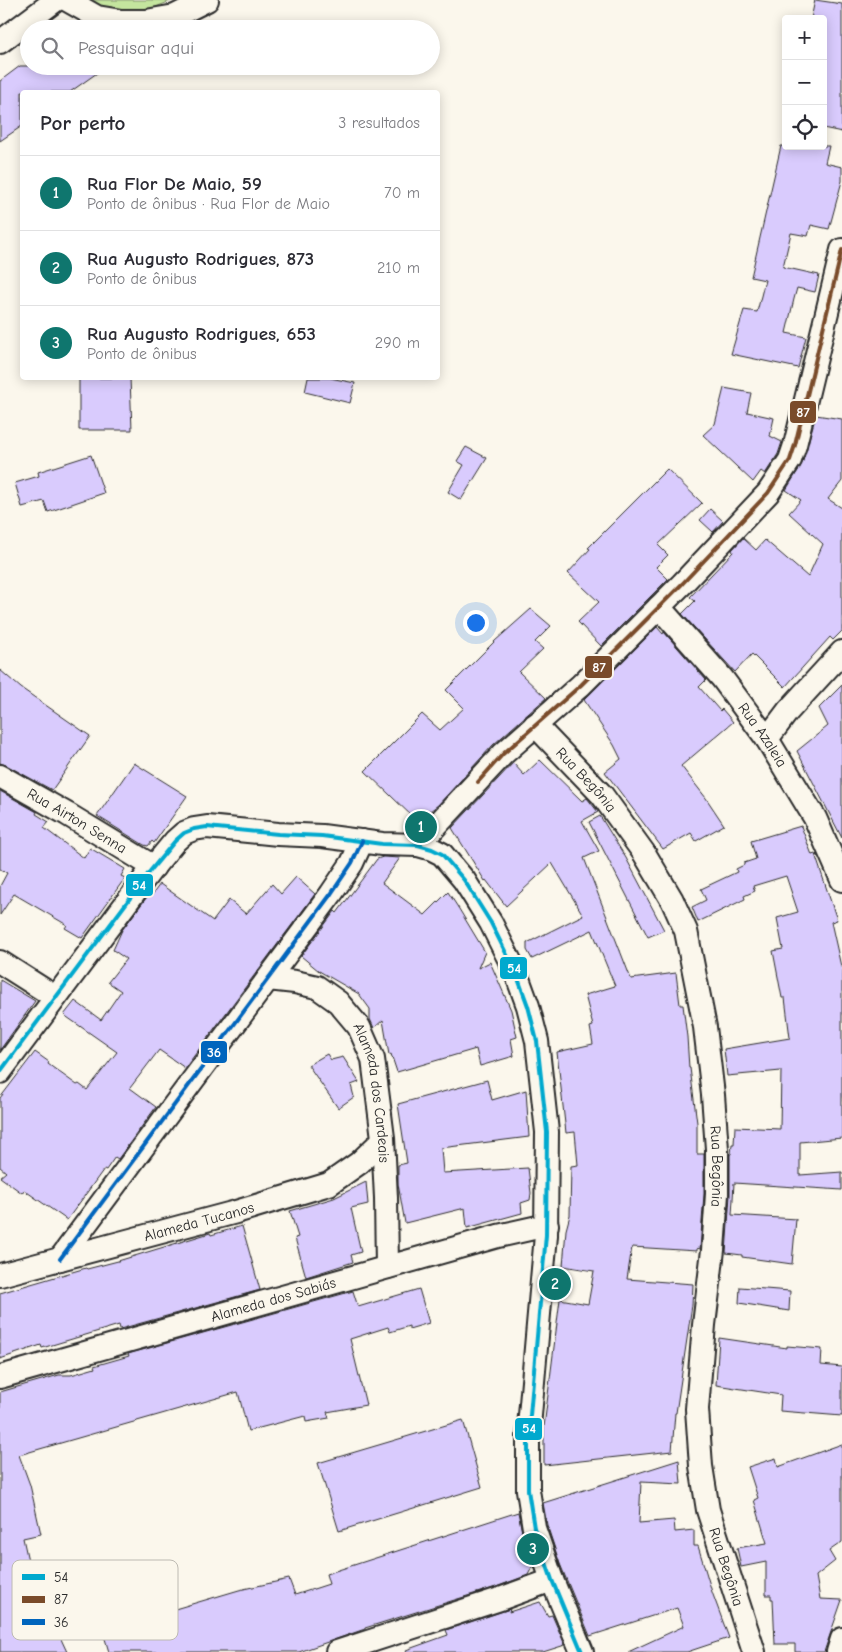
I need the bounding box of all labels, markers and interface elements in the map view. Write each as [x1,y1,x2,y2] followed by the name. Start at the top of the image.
[782,15,827,150] map controls
[782,15,827,60] button: +
[20,20,440,75] search box
[38,34,66,62] icon: search
[78,37,194,59] text: Pesquisar aqui
[782,60,827,105] button: −
[782,105,827,150] button: locate
[40,111,125,135] text: Por perto
[338,114,420,132] text: 3 resultados
[87,173,262,195] text: Rua Flor De Maio, 59
[53,184,59,202] text: 1
[384,184,420,202] text: 70 m
[87,195,330,213] text: Ponto de ônibus · Rua Flor de Maio
[87,248,314,270] text: Rua Augusto Rodrigues, 873
[52,259,60,277] text: 2
[377,259,420,277] text: 210 m
[87,270,197,288] text: Ponto de ônibus
[87,323,316,345] text: Rua Augusto Rodrigues, 653
[52,334,60,352] text: 3
[375,334,420,352] text: 290 m
[87,345,197,363] text: Ponto de ônibus
[789,400,817,424] line badge: 87
[796,404,810,421] text: 87
[463,610,489,636] your location
[584,655,613,679] line badge: 87
[592,659,606,676] text: 87
[734,699,791,770] street label: Rua Azaleia
[552,743,620,816] street label: Rua Begônia
[24,784,130,857] street label: Rua Airton Senna
[405,808,437,846] pin: 1
[125,873,154,897] line badge: 54
[132,877,146,894] text: 54
[499,956,528,980] line badge: 54
[507,960,521,977] text: 54
[349,1020,393,1163] street label: Alameda dos Cardeais
[200,1040,228,1064] line badge: 36
[207,1044,221,1061] text: 36
[706,1125,726,1208] street label: Rua Begônia
[142,1198,256,1245] street label: Alameda Tucanos
[539,1265,571,1303] pin: 2
[209,1273,338,1326] street label: Alameda dos Sabiás
[514,1417,543,1441] line badge: 54
[522,1420,536,1437] text: 54
[705,1525,748,1608] street label: Rua Begônia
[517,1530,549,1568] pin: 3
[12,1560,178,1640] legend
[54,1569,69,1586] text: 54
[54,1591,68,1608] text: 87
[54,1614,69,1631] text: 36

